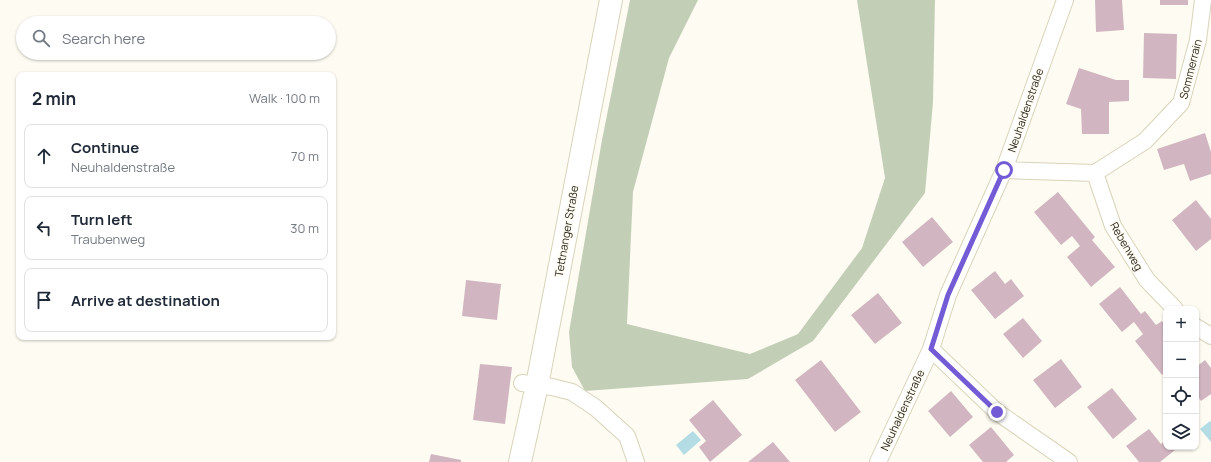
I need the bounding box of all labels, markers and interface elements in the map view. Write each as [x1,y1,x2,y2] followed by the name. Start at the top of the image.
[16,16,336,60] search box
[30,27,52,49] icon: search
[62,28,145,49] text: Search here
[1175,37,1205,101] street label: Sommerrain
[1004,65,1047,154] street label: Neuhaldenstraße
[32,87,76,110] text: 2 min
[249,89,320,107] text: Walk · 100 m
[71,137,139,158] text: Continue
[33,145,55,167] icon: ahead
[291,147,319,165] text: 70 m
[71,158,175,176] text: Neuhaldenstraße
[995,161,1013,179] route start
[551,184,582,278] street label: Tettnanger Straße
[71,209,133,230] text: Turn left
[33,217,55,239] icon: left
[290,219,319,237] text: 30 m
[1107,219,1147,273] street label: Rebenweg
[71,230,145,248] text: Traubenweg
[33,289,55,311] icon: arrive
[71,290,220,311] text: Arrive at destination
[1163,306,1199,450] map controls
[1163,306,1199,342] button: +
[1163,342,1199,378] button: −
[877,366,928,453] street label: Neuhaldenstraße
[1163,378,1199,414] button: locate
[988,403,1006,421] route end
[1163,414,1199,450] button: layers

